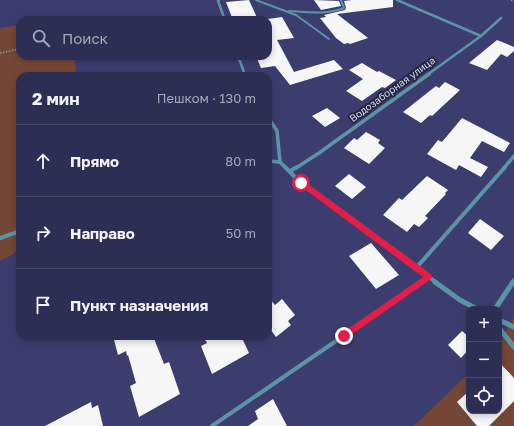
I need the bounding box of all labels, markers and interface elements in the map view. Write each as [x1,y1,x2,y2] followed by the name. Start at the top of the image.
[16,16,272,60] search box
[30,27,52,49] icon: search
[62,29,108,47] text: Поиск
[347,54,437,124] street label: Водозаборная улица
[32,88,80,109] text: 2 мин
[157,90,256,106] text: Пешком · 130 m
[32,150,54,172] icon: ahead
[70,152,119,170] text: Прямо
[225,153,256,169] text: 80 m
[292,174,310,192] route start
[32,222,54,244] icon: right
[70,224,135,242] text: Направо
[226,225,256,241] text: 50 m
[32,294,54,316] icon: arrive
[70,296,208,314] text: Пункт назначения
[466,306,502,414] map controls
[466,306,502,342] button: +
[335,327,353,345] route end
[466,342,502,378] button: −
[466,378,502,414] button: locate

